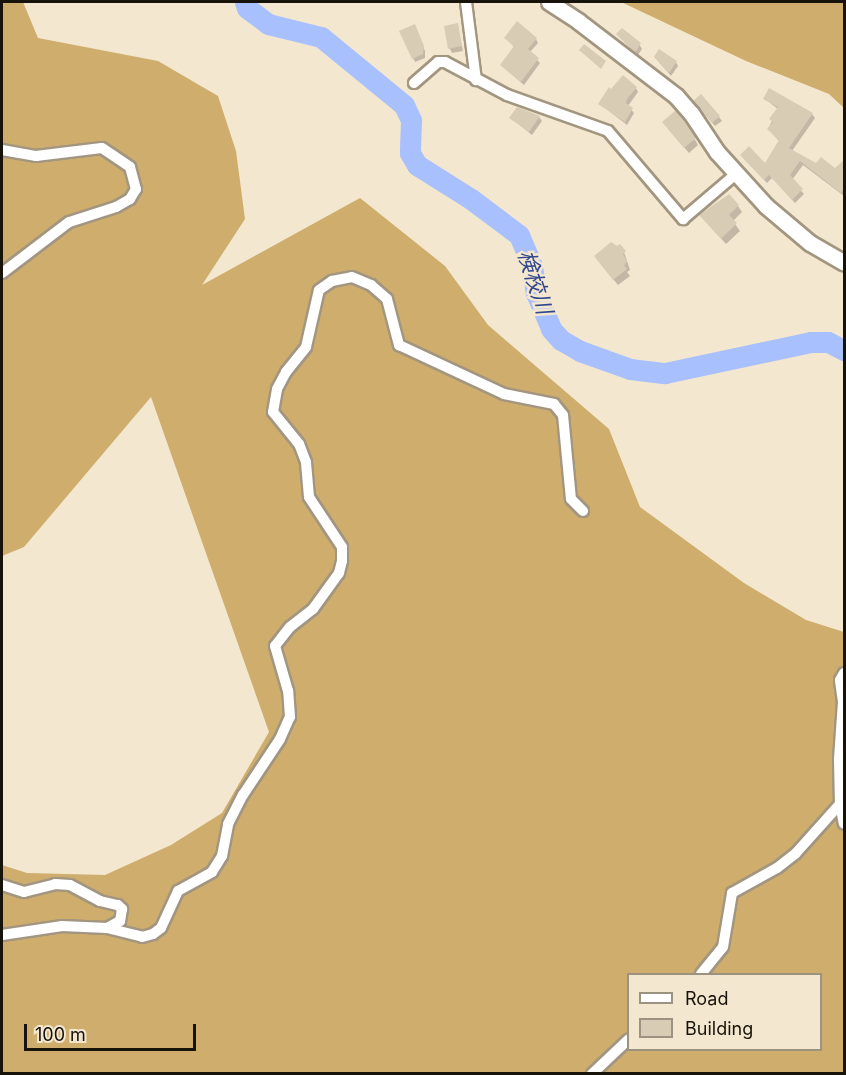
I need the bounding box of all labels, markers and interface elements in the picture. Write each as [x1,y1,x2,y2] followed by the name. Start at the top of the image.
[512,247,558,317] water label: 検校川
[627,973,822,1051] legend
[685,988,728,1009] text: Road
[27,1012,200,1050] scale bar
[685,1018,753,1039] text: Building
[35,1024,86,1045] text: 100 m

